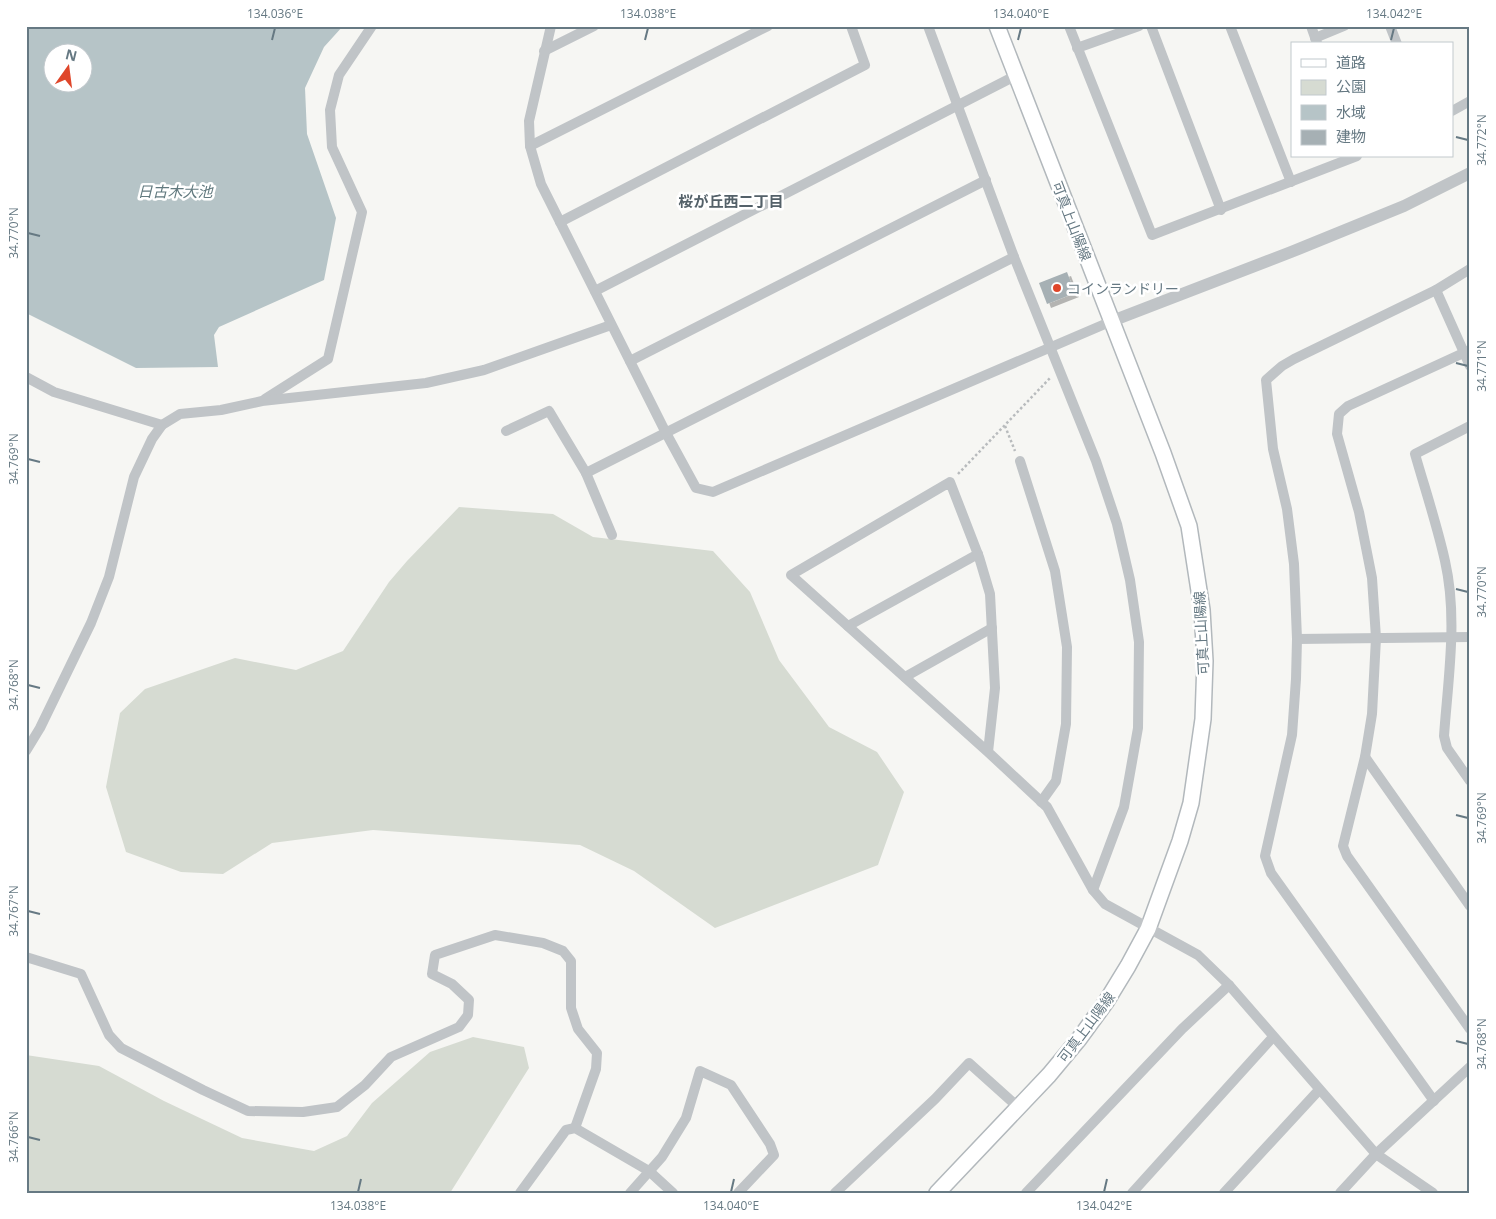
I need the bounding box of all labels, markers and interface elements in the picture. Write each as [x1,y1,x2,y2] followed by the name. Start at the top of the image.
[247,5,303,22] text: 134.036°E
[620,5,676,22] text: 134.038°E
[993,5,1049,22] text: 134.040°E
[1366,5,1422,22] text: 134.042°E
[42,42,92,92] north arrow
[1291,42,1454,158] legend
[63,44,79,65] text: N
[1336,52,1366,72] text: 道路
[1336,76,1366,96] text: 公園
[1336,102,1366,122] text: 水域
[1473,114,1490,166] text: 34.772°N
[1336,126,1366,146] text: 建物
[1048,178,1096,264] street label: 可真上山陽線
[137,181,214,201] water label: 日古木大池
[678,191,784,211] district label: 桜が丘西二丁目
[5,207,22,259] text: 34.770°N
[1067,279,1179,298] place label: コインランドリー
[1051,282,1063,294] marker: コインランドリー
[1473,340,1490,392] text: 34.771°N
[5,433,22,485] text: 34.769°N
[1473,566,1490,618] text: 34.770°N
[1189,591,1213,675] street label: 可真上山陽線
[5,659,22,711] text: 34.768°N
[1473,792,1490,844] text: 34.769°N
[5,885,22,937] text: 34.767°N
[1053,988,1119,1066] street label: 可真上山陽線
[1473,1018,1490,1070] text: 34.768°N
[5,1111,22,1163] text: 34.766°N
[330,1197,386,1214] text: 134.038°E
[703,1197,759,1214] text: 134.040°E
[1076,1197,1132,1214] text: 134.042°E

